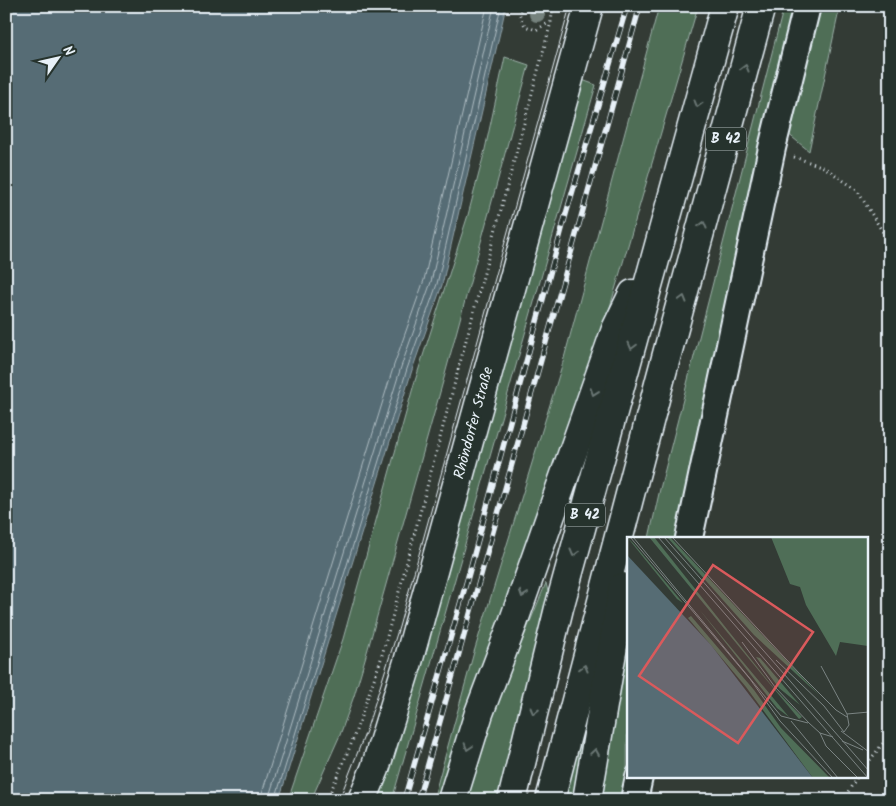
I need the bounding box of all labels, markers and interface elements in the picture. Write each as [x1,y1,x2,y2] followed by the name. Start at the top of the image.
[32,32,82,82] north arrow
[56,41,80,61] text: N
[739,65,749,73] one-way arrow
[693,99,704,108] one-way arrow
[706,128,746,150] road number: B 42
[697,221,708,230] one-way arrow
[677,295,687,304] one-way arrow
[627,341,637,349] one-way arrow
[447,364,501,482] street label: Rhöndorfer Straße
[590,387,600,395] one-way arrow
[565,504,605,526] road number: B 42
[627,537,868,778] inset map
[570,549,580,557] one-way arrow
[519,590,529,598] one-way arrow
[579,664,589,672] one-way arrow
[529,706,540,715] one-way arrow
[464,743,474,751] one-way arrow
[589,747,599,756] one-way arrow

